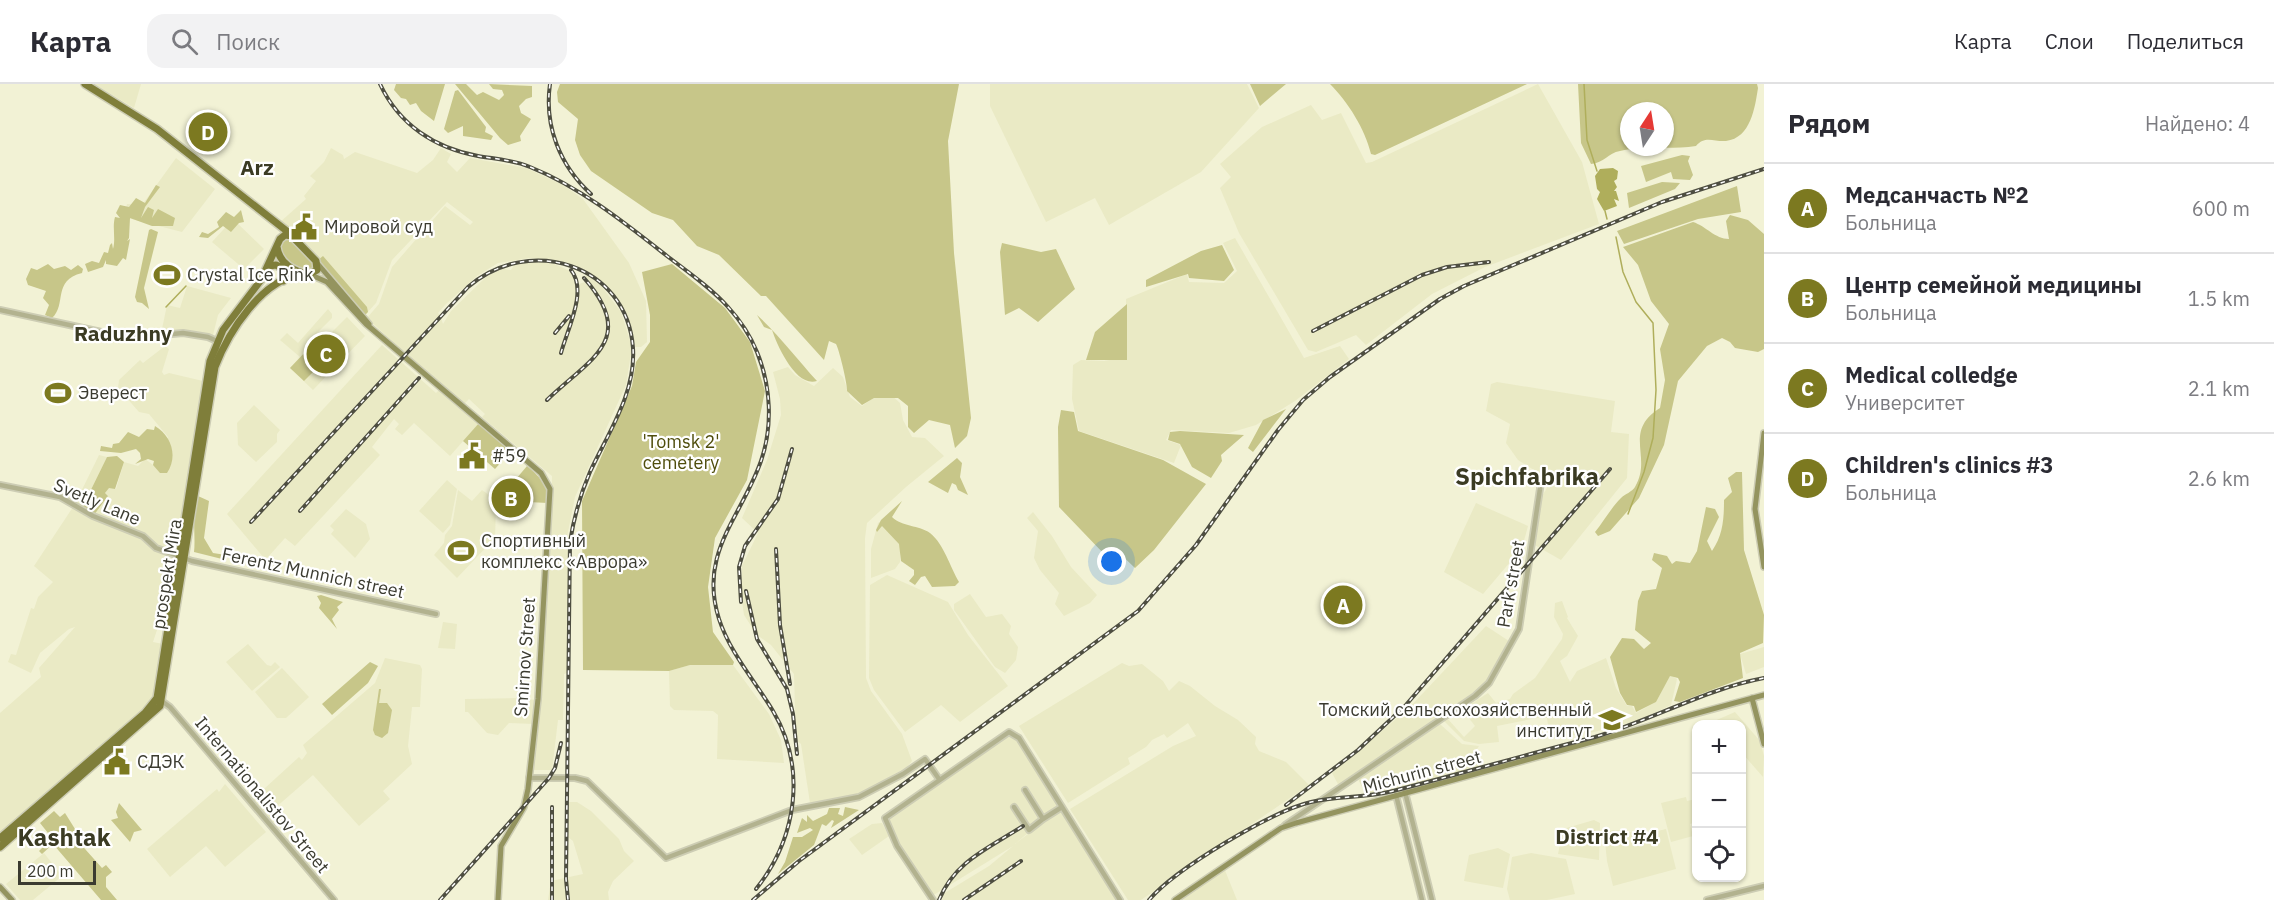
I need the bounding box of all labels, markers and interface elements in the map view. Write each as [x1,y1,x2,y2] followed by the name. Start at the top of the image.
[147,14,567,68] search box
[30,23,111,60] text: Карта
[168,25,201,58] icon: search
[216,27,280,56] text: Поиск
[1954,27,2012,55] text: Карта
[2045,27,2094,55] text: Слои
[2127,27,2244,55] text: Поделиться
[1620,102,1674,156] north arrow
[1788,106,1870,140] text: Рядом
[188,110,228,154] pin: D
[2145,110,2250,137] text: Найдено: 4
[240,153,274,181] district label: Arz
[1845,180,2029,209] text: Медсанчасть №2
[1801,195,1814,222] text: A
[2192,195,2250,222] text: 600 m
[1845,209,1937,236] text: Больница
[289,212,319,242] public building icon: Мировой суд
[324,215,433,238] place label: Мировой суд
[152,260,182,290] sports icon: Crystal Ice Rink
[187,263,314,286] place label: Crystal Ice Rink
[1845,270,2142,299] text: Центр семейной медицины
[1801,285,1814,312] text: B
[2188,285,2250,312] text: 1.5 km
[1845,299,1937,326] text: Больница
[74,319,173,347] district label: Raduzhny
[306,332,346,376] pin: C
[1845,360,2018,389] text: Medical colledge
[1801,375,1814,402] text: C
[2188,375,2250,402] text: 2.1 km
[43,378,73,408] sports icon: Эверест
[78,381,148,404] place label: Эверест
[1845,389,1965,416] text: Университет
[642,430,720,474] park label: 'Tomsk 2' cemetery
[457,441,487,471] public building icon: #59
[492,444,526,467] place label: #59
[1845,450,2053,479] text: Children's clinics #3
[1455,460,1599,492] district label: Spichfabrika
[1801,465,1814,492] text: D
[2188,465,2250,492] text: 2.6 km
[50,473,144,530] street label: Svetly Lane
[492,476,530,520] pin: B
[1845,479,1937,506] text: Больница
[146,517,187,631] street label: prospekt Mira
[481,529,647,573] place label: Спортивный комплекс «Аврора»
[446,536,476,566] sports icon: Спортивный комплекс «Аврора»
[1492,538,1529,629] street label: Park street
[220,542,406,603] street label: Ferentz Munnich street
[1097,547,1126,576] your location
[1324,582,1362,628] pin: A
[509,596,540,718] street label: Smirnov Street
[1319,698,1592,742] place label: Томский сельскохозяйственный институт
[1597,705,1627,735] school or university icon: Томский сельскохозяйственный институт
[190,712,335,878] street label: Internationalistov Street
[1692,720,1746,882] map controls
[1692,720,1746,774] button: +
[1360,745,1484,798] street label: Michurin street
[102,747,132,777] public building icon: СДЭК
[137,750,185,773] place label: СДЭК
[1692,774,1746,828] button: −
[17,821,111,853] district label: Kashtak
[1555,822,1659,850] district label: District #4
[1692,828,1746,882] button: locate
[18,858,96,886] scale bar
[27,861,74,881] text: 200 m

